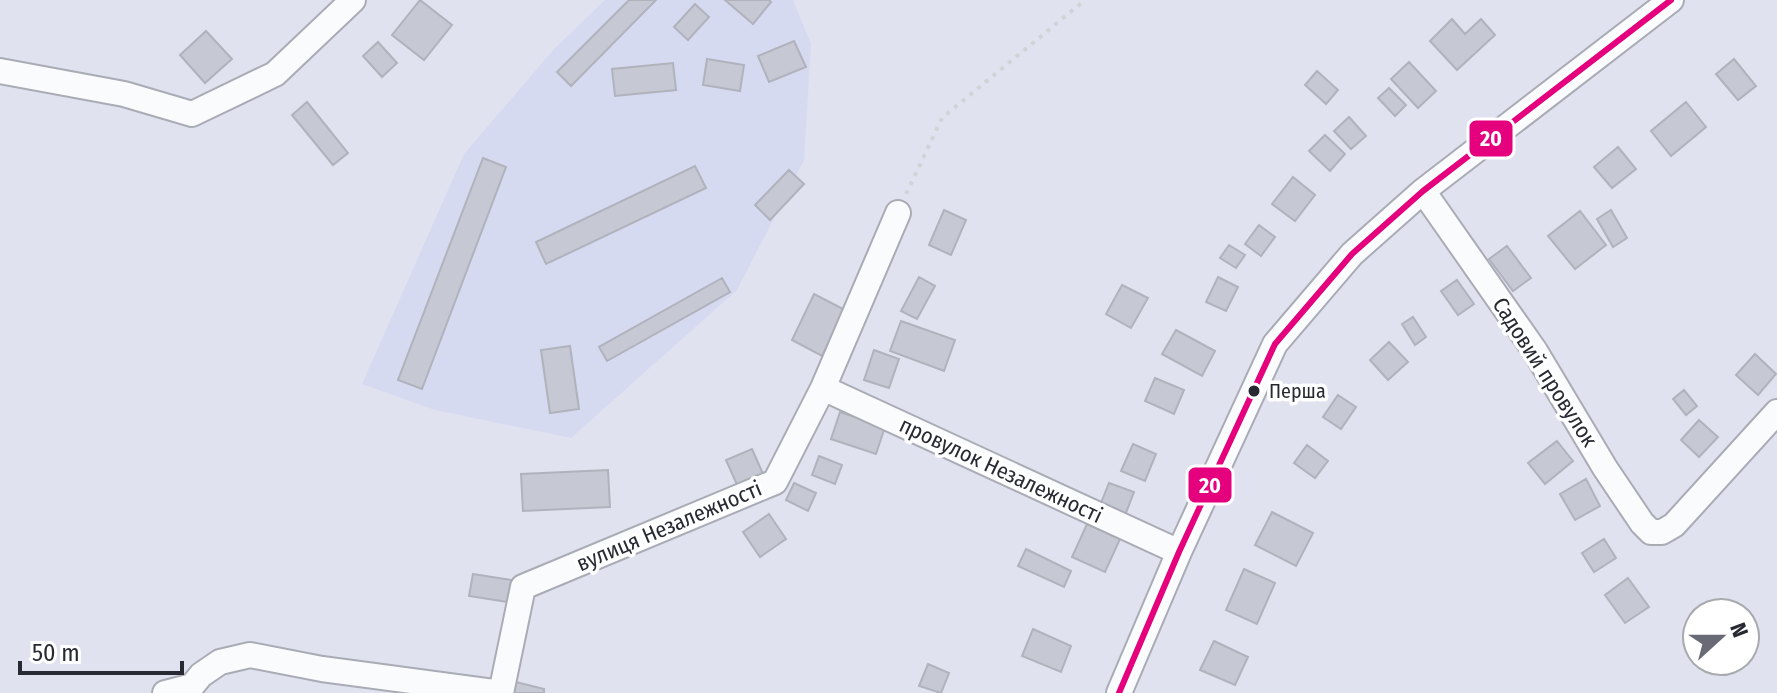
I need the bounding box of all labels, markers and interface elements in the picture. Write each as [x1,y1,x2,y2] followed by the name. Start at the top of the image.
[1468,119,1514,158] line badge: 20
[1479,125,1502,152] text: 20
[1487,292,1604,452] street label: Садовий провулок
[1269,379,1326,403] place label: Перша
[1246,383,1262,399] marker: Перша
[895,411,1107,529] street label: провулок Незалежності
[1187,466,1233,504] line badge: 20
[1198,472,1221,499] text: 20
[572,475,766,577] street label: вулиця Незалежності
[1681,597,1761,677] north arrow
[1724,619,1754,641] text: N
[20,625,182,675] scale bar
[32,639,80,667] text: 50 m

